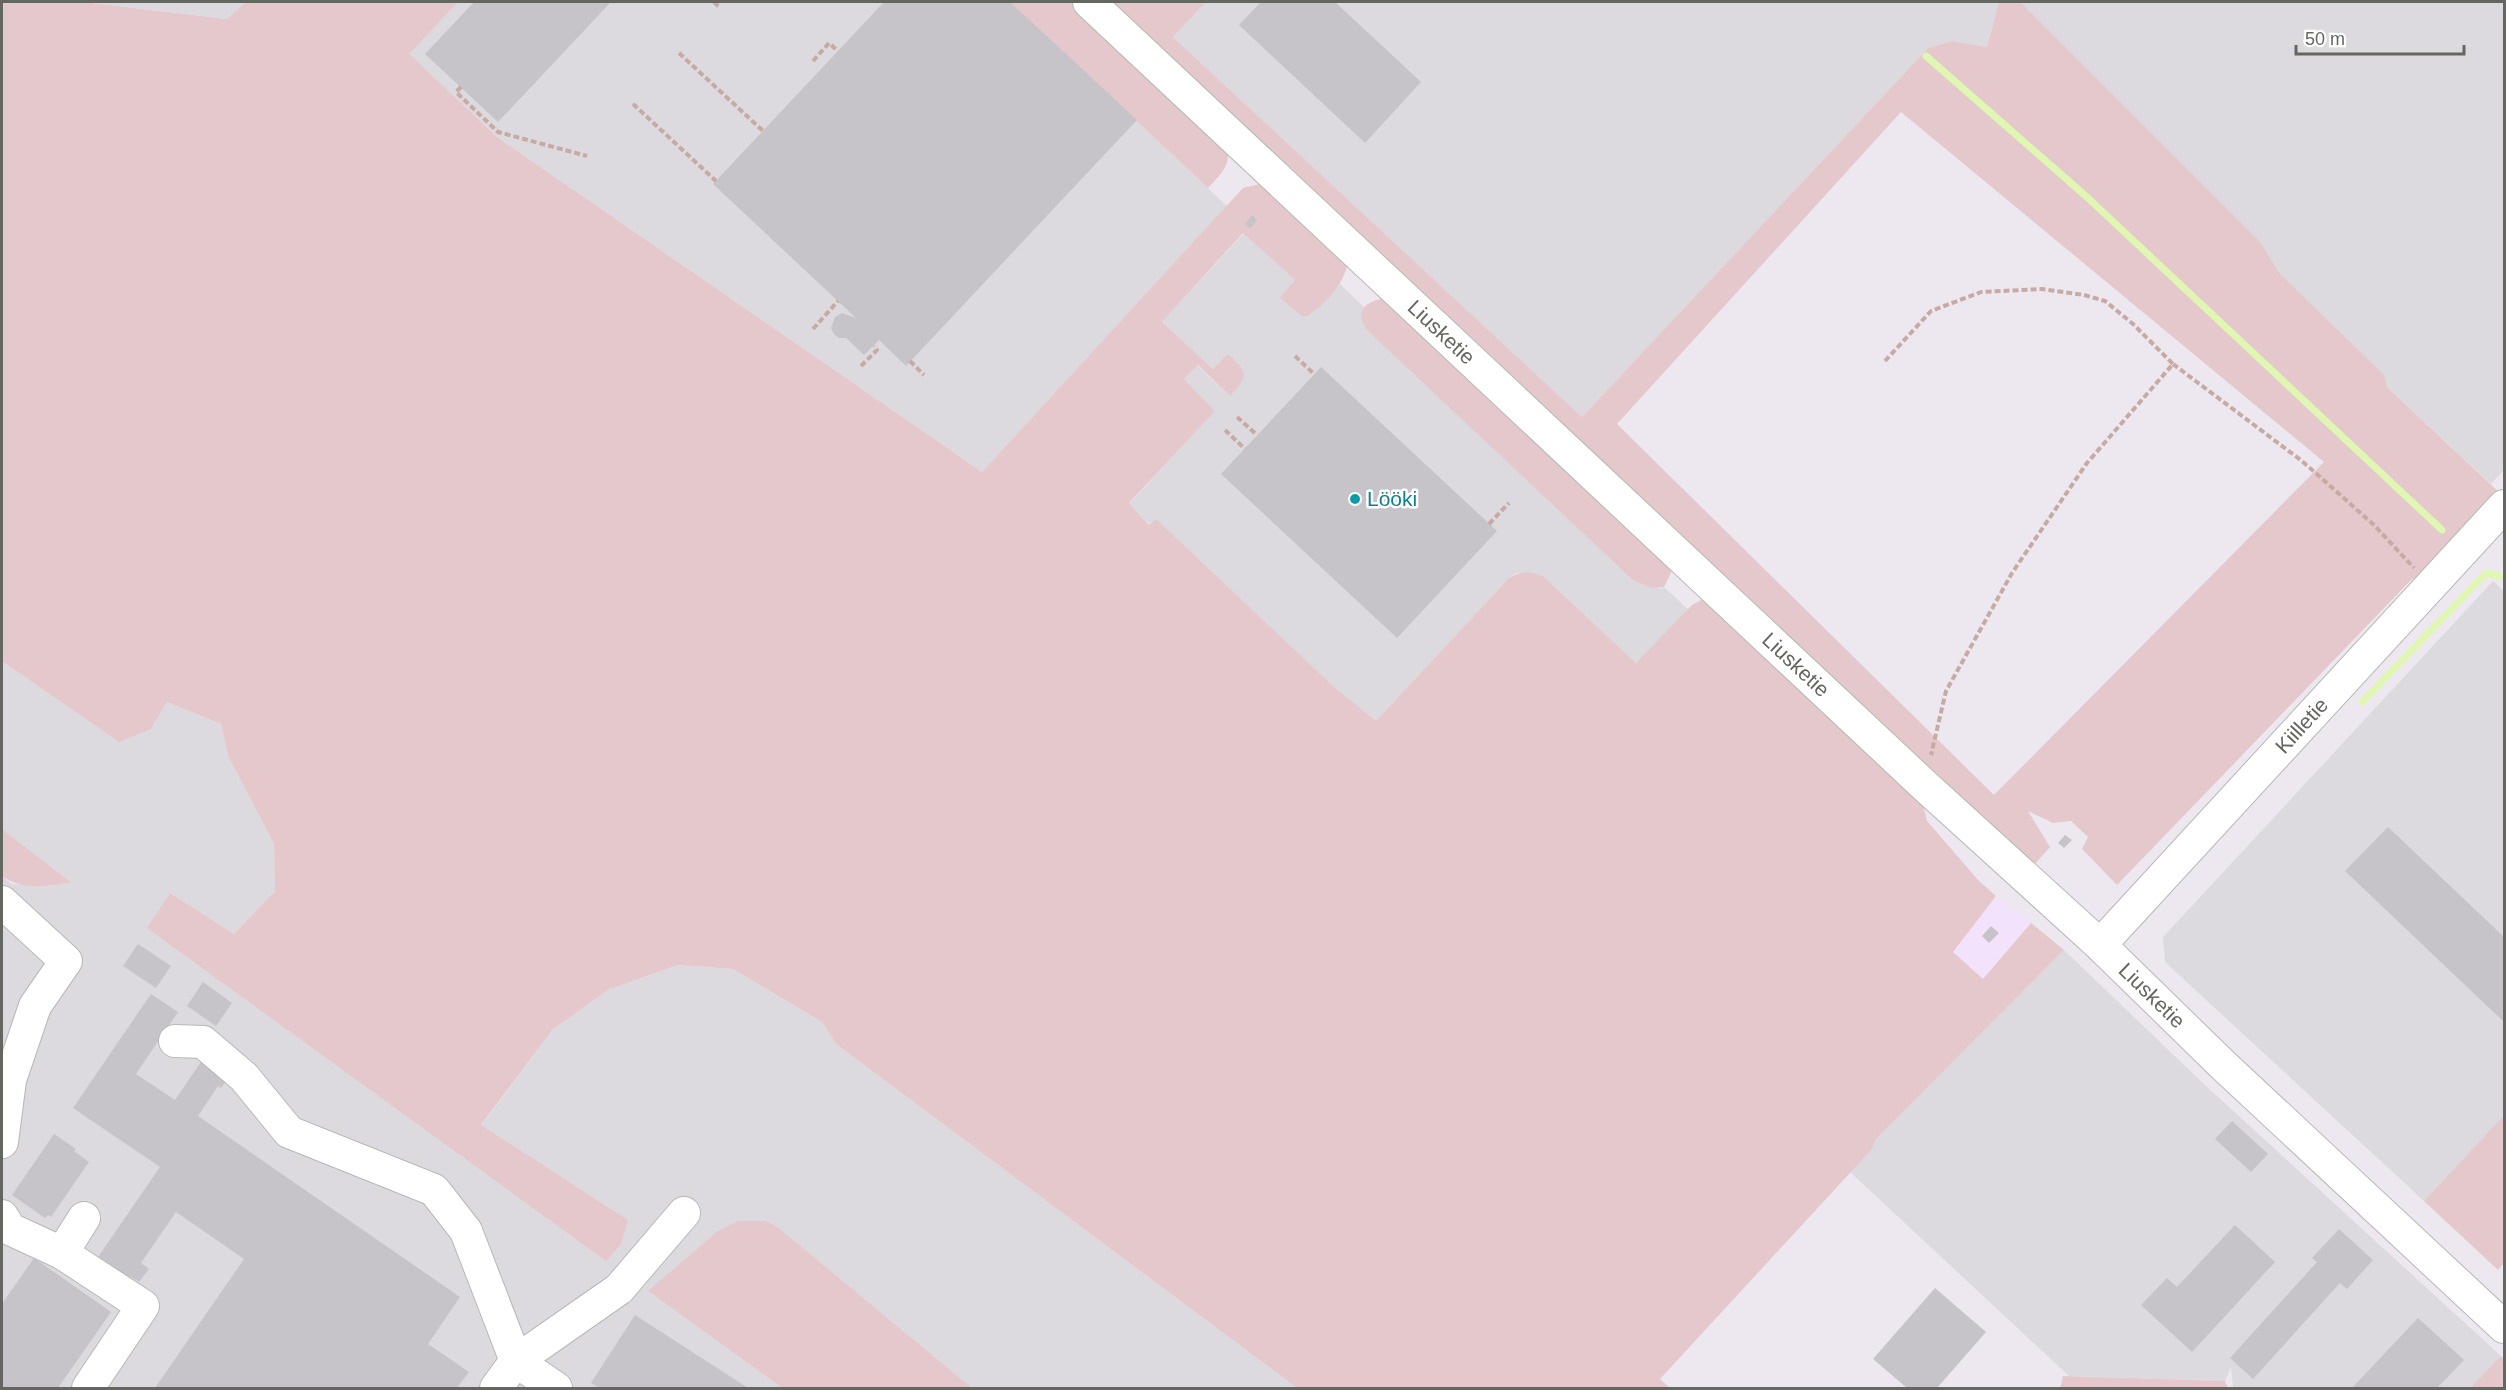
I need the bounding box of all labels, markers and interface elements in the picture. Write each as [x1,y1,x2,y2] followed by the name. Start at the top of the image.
[2296,18,2464,56] scale bar
[2305,29,2345,49] text: 50 m
[1404,295,1480,369] street label: Liusketie
[1367,487,1417,510] place label: Lööki
[1348,492,1362,506] marker: Lööki
[1758,628,1834,701] street label: Liusketie
[2270,693,2332,758] street label: Kiilletie
[2114,958,2190,1032] street label: Liusketie

